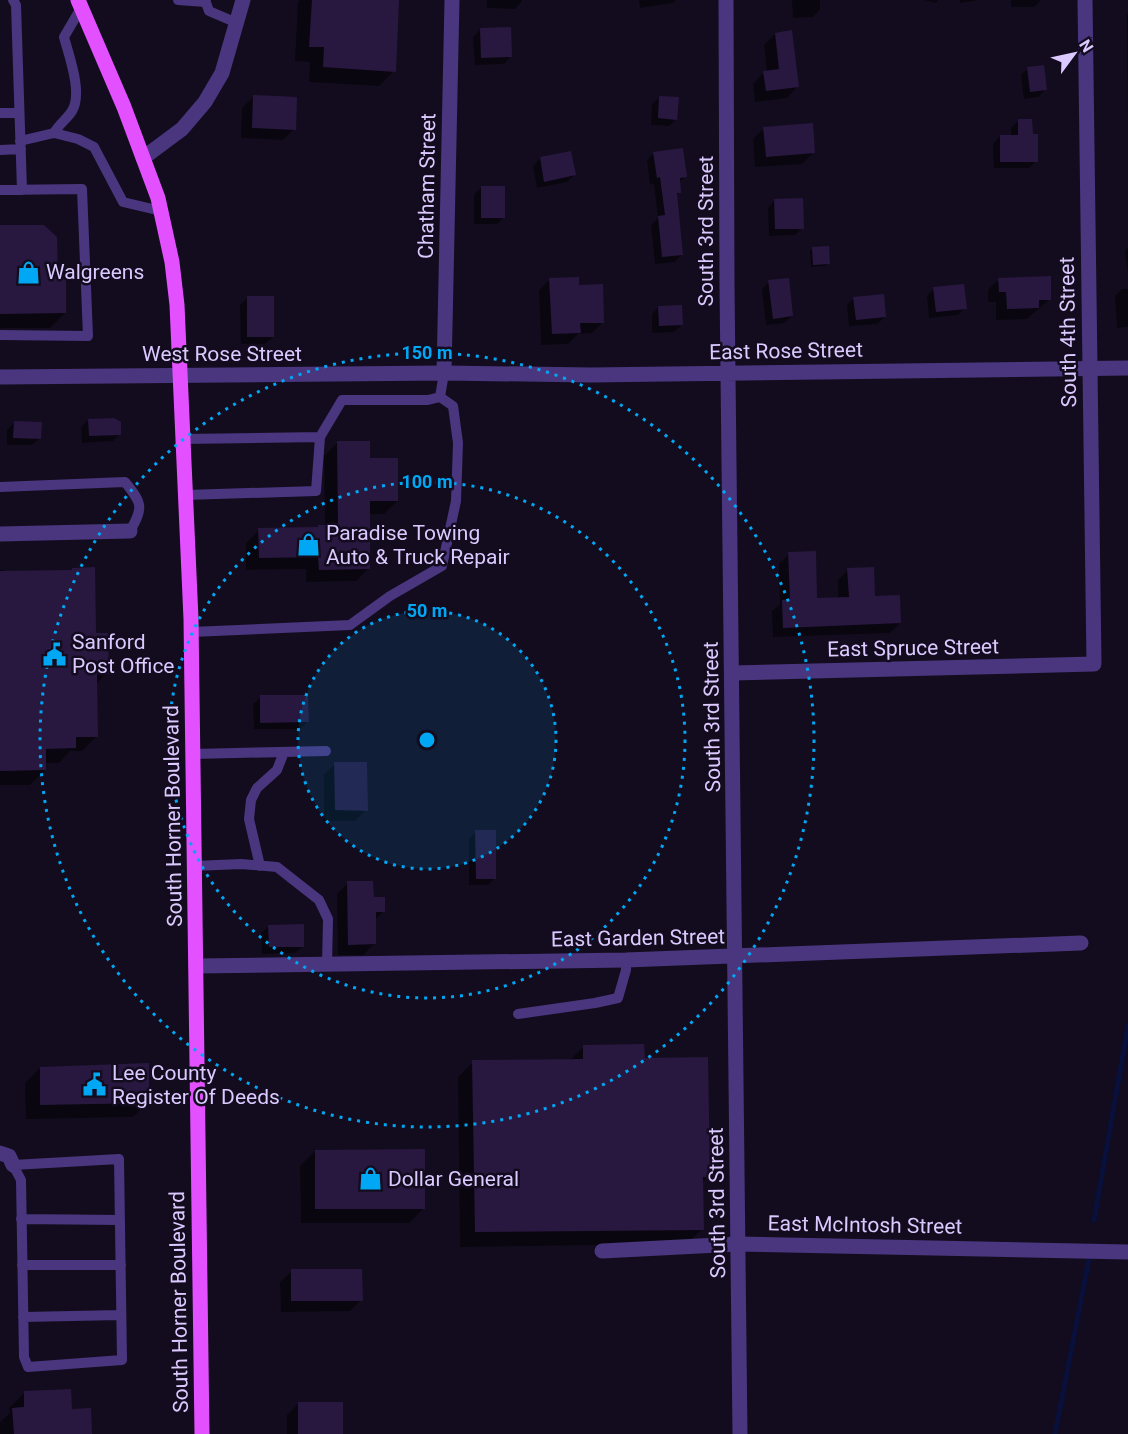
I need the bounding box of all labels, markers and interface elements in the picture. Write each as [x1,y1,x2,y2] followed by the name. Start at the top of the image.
[1044,24,1104,84] north arrow
[1075,36,1097,56] text: N
[414,113,440,259] street label: Chatham Street
[694,155,718,306] street label: South 3rd Street
[1055,256,1081,407] street label: South 4th Street
[15,259,41,285] shop icon: Walgreens
[46,260,144,284] place label: Walgreens
[709,338,863,364] street label: East Rose Street
[142,342,302,366] street label: West Rose Street
[401,342,453,363] text: 150 m
[401,471,453,492] text: 100 m
[326,521,510,569] place label: Paradise Towing Auto & Truck Repair
[295,532,321,558] shop icon: Paradise Towing Auto & Truck Repair
[407,600,447,621] text: 50 m
[72,630,175,678] place label: Sanford Post Office
[827,634,999,661] street label: East Spruce Street
[41,641,67,667] public building icon: Sanford Post Office
[699,641,725,793] street label: South 3rd Street
[159,705,187,927] street label: South Horner Boulevard
[417,730,437,750] centre of rings
[551,924,725,952] street label: East Garden Street
[112,1061,280,1109] place label: Lee County Register Of Deeds
[81,1072,107,1098] public building icon: Lee County Register Of Deeds
[704,1127,730,1279] street label: South 3rd Street
[357,1166,383,1192] shop icon: Dollar General
[388,1167,519,1191] place label: Dollar General
[165,1191,193,1413] street label: South Horner Boulevard
[768,1211,963,1239] street label: East McIntosh Street

